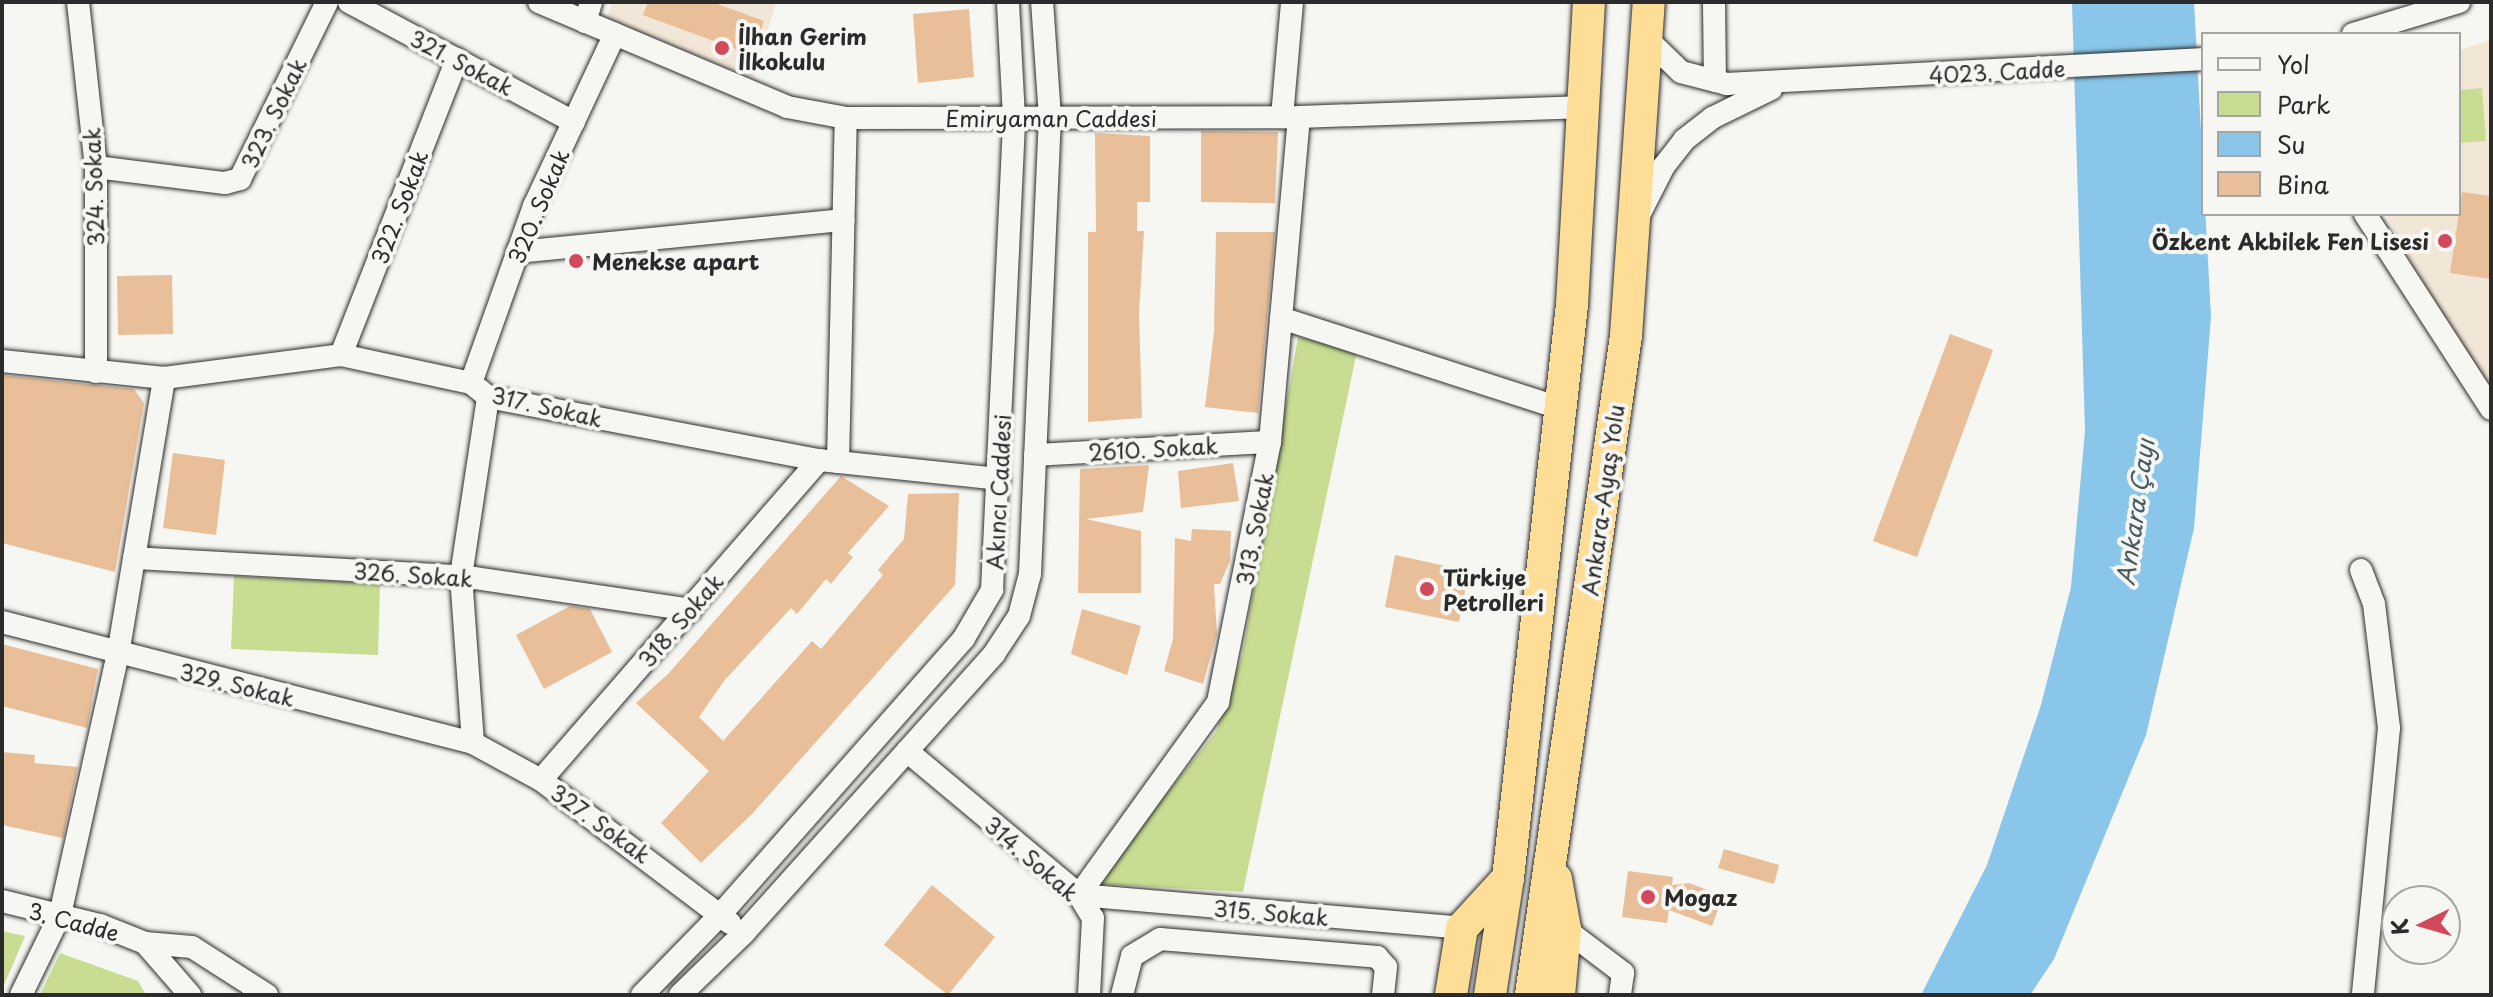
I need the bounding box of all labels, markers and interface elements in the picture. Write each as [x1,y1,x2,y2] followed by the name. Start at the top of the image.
[738,22,867,74] place label: İlhan Gerim İlkokulu
[404,23,520,101] street label: 321. Sokak
[2201,32,2461,216] legend
[713,39,731,57] marker: İlhan Gerim İlkokulu
[2277,46,2310,82] text: Yol
[234,52,312,174] street label: 323. Sokak
[1927,54,2067,88] street label: 4023. Cadde
[2277,86,2331,122] text: Park
[944,105,1158,131] street label: Emiryaman Caddesi
[78,125,108,249] street label: 324. Sokak
[2277,126,2306,162] text: Su
[502,144,574,268] street label: 320. Sokak
[365,145,433,269] street label: 322. Sokak
[2277,166,2329,202] text: Bina
[2148,228,2429,254] place label: Özkent Akbilek Fen Lisesi
[2436,232,2454,250] marker: Özkent Akbilek Fen Lisesi
[592,248,759,274] place label: Menekse apart
[567,252,585,270] marker: Menekse apart
[488,380,606,432] street label: 317. Sokak
[1576,403,1628,597] street label: Ankara-Ayaş Yolu
[981,413,1015,571] street label: Akıncı Caddesi
[1086,431,1220,465] street label: 2610. Sokak
[2110,437,2160,587] water label: Ankara Çayı
[1230,469,1278,589] street label: 313. Sokak
[351,557,475,591] street label: 326. Sokak
[1443,563,1544,614] place label: Türkiye Petrolleri
[632,567,728,673] street label: 318. Sokak
[1418,580,1436,598] marker: Türkiye Petrolleri
[176,657,298,711] street label: 329. Sokak
[545,777,657,869] street label: 327. Sokak
[979,809,1085,907] street label: 314. Sokak
[1664,884,1737,910] place label: Mogaz
[2381,885,2461,965] north arrow
[1639,888,1657,906] marker: Mogaz
[1211,894,1331,930] street label: 315. Sokak
[25,896,123,946] street label: 3. Cadde
[2381,918,2416,936] text: K

